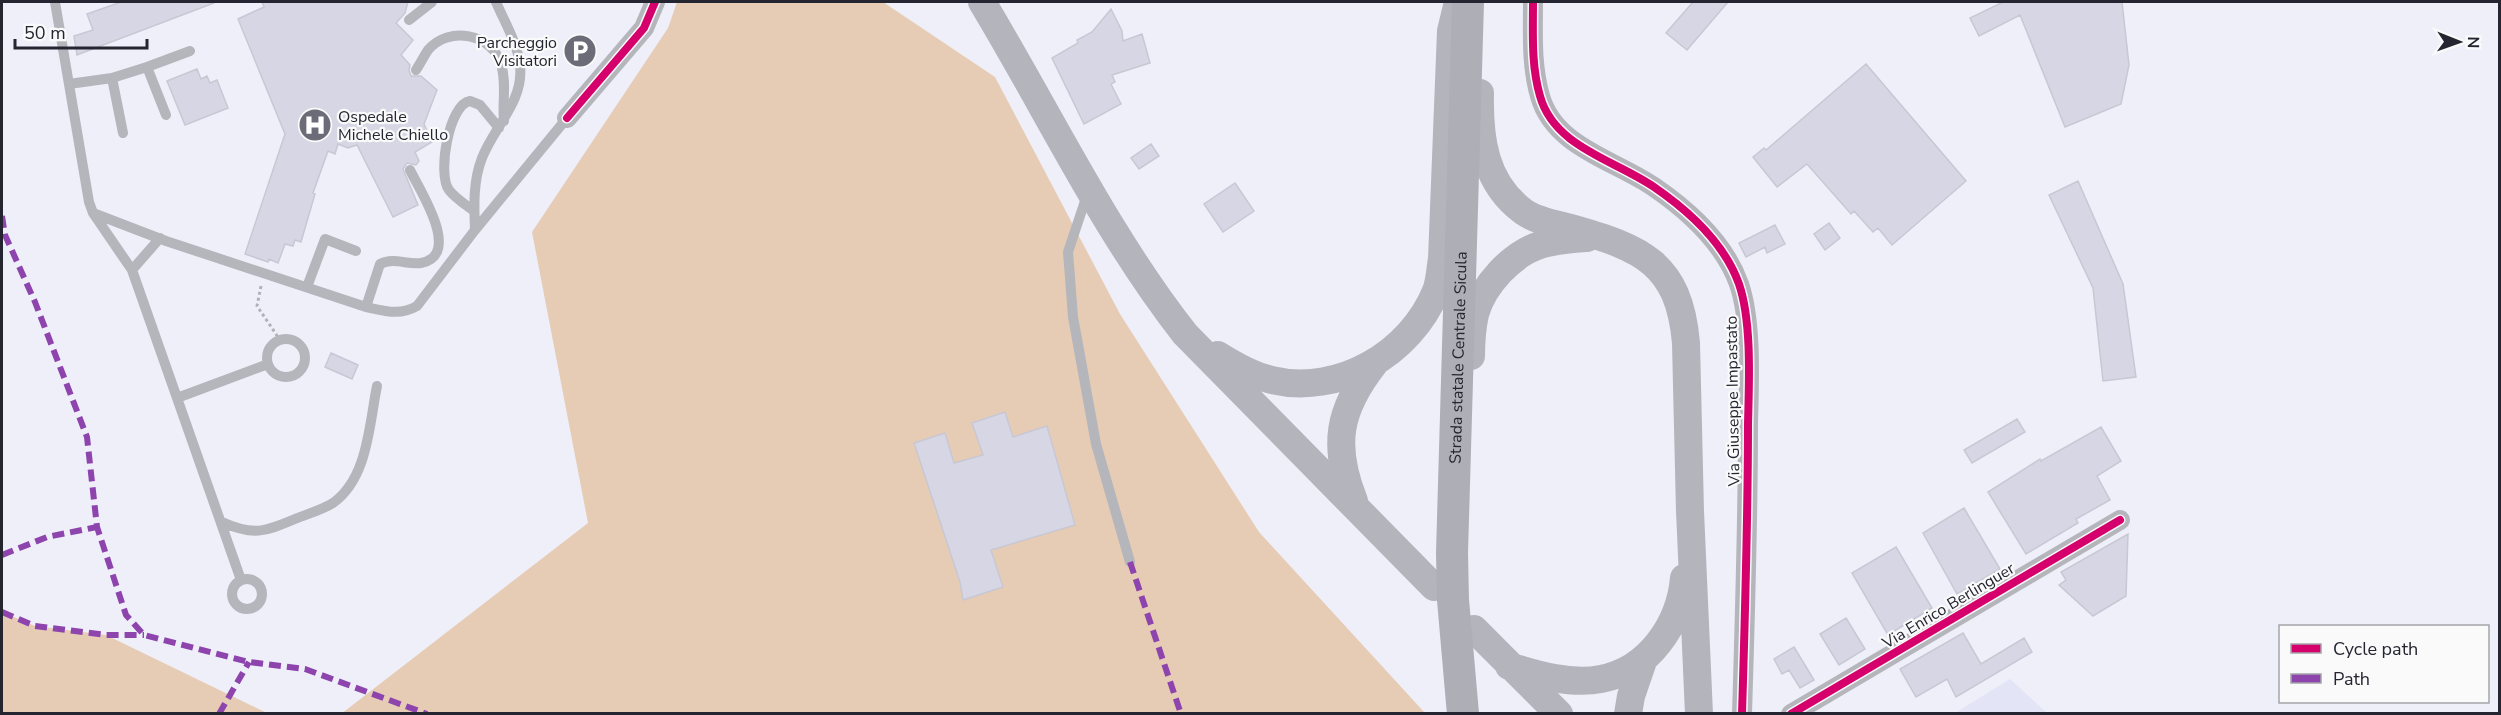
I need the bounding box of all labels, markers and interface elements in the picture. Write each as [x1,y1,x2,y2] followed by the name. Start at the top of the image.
[15,12,147,50] scale bar
[2429,12,2489,72] north arrow
[24,21,66,45] text: 50 m
[477,32,557,72] place label: Parcheggio Visitatori
[562,33,598,69] parking icon: Parcheggio Visitatori
[2462,36,2484,48] text: N
[338,106,448,146] place label: Ospedale Michele Chiello
[297,107,333,143] hospital icon: Ospedale Michele Chiello
[1445,251,1473,464] street label: Strada statale Centrale Sicula
[1721,315,1746,488] street label: Via Giuseppe Impastato
[1877,557,2019,655] street label: Via Enrico Berlinguer
[2279,625,2489,703] legend
[2333,637,2418,661] text: Cycle path
[2333,667,2370,691] text: Path

